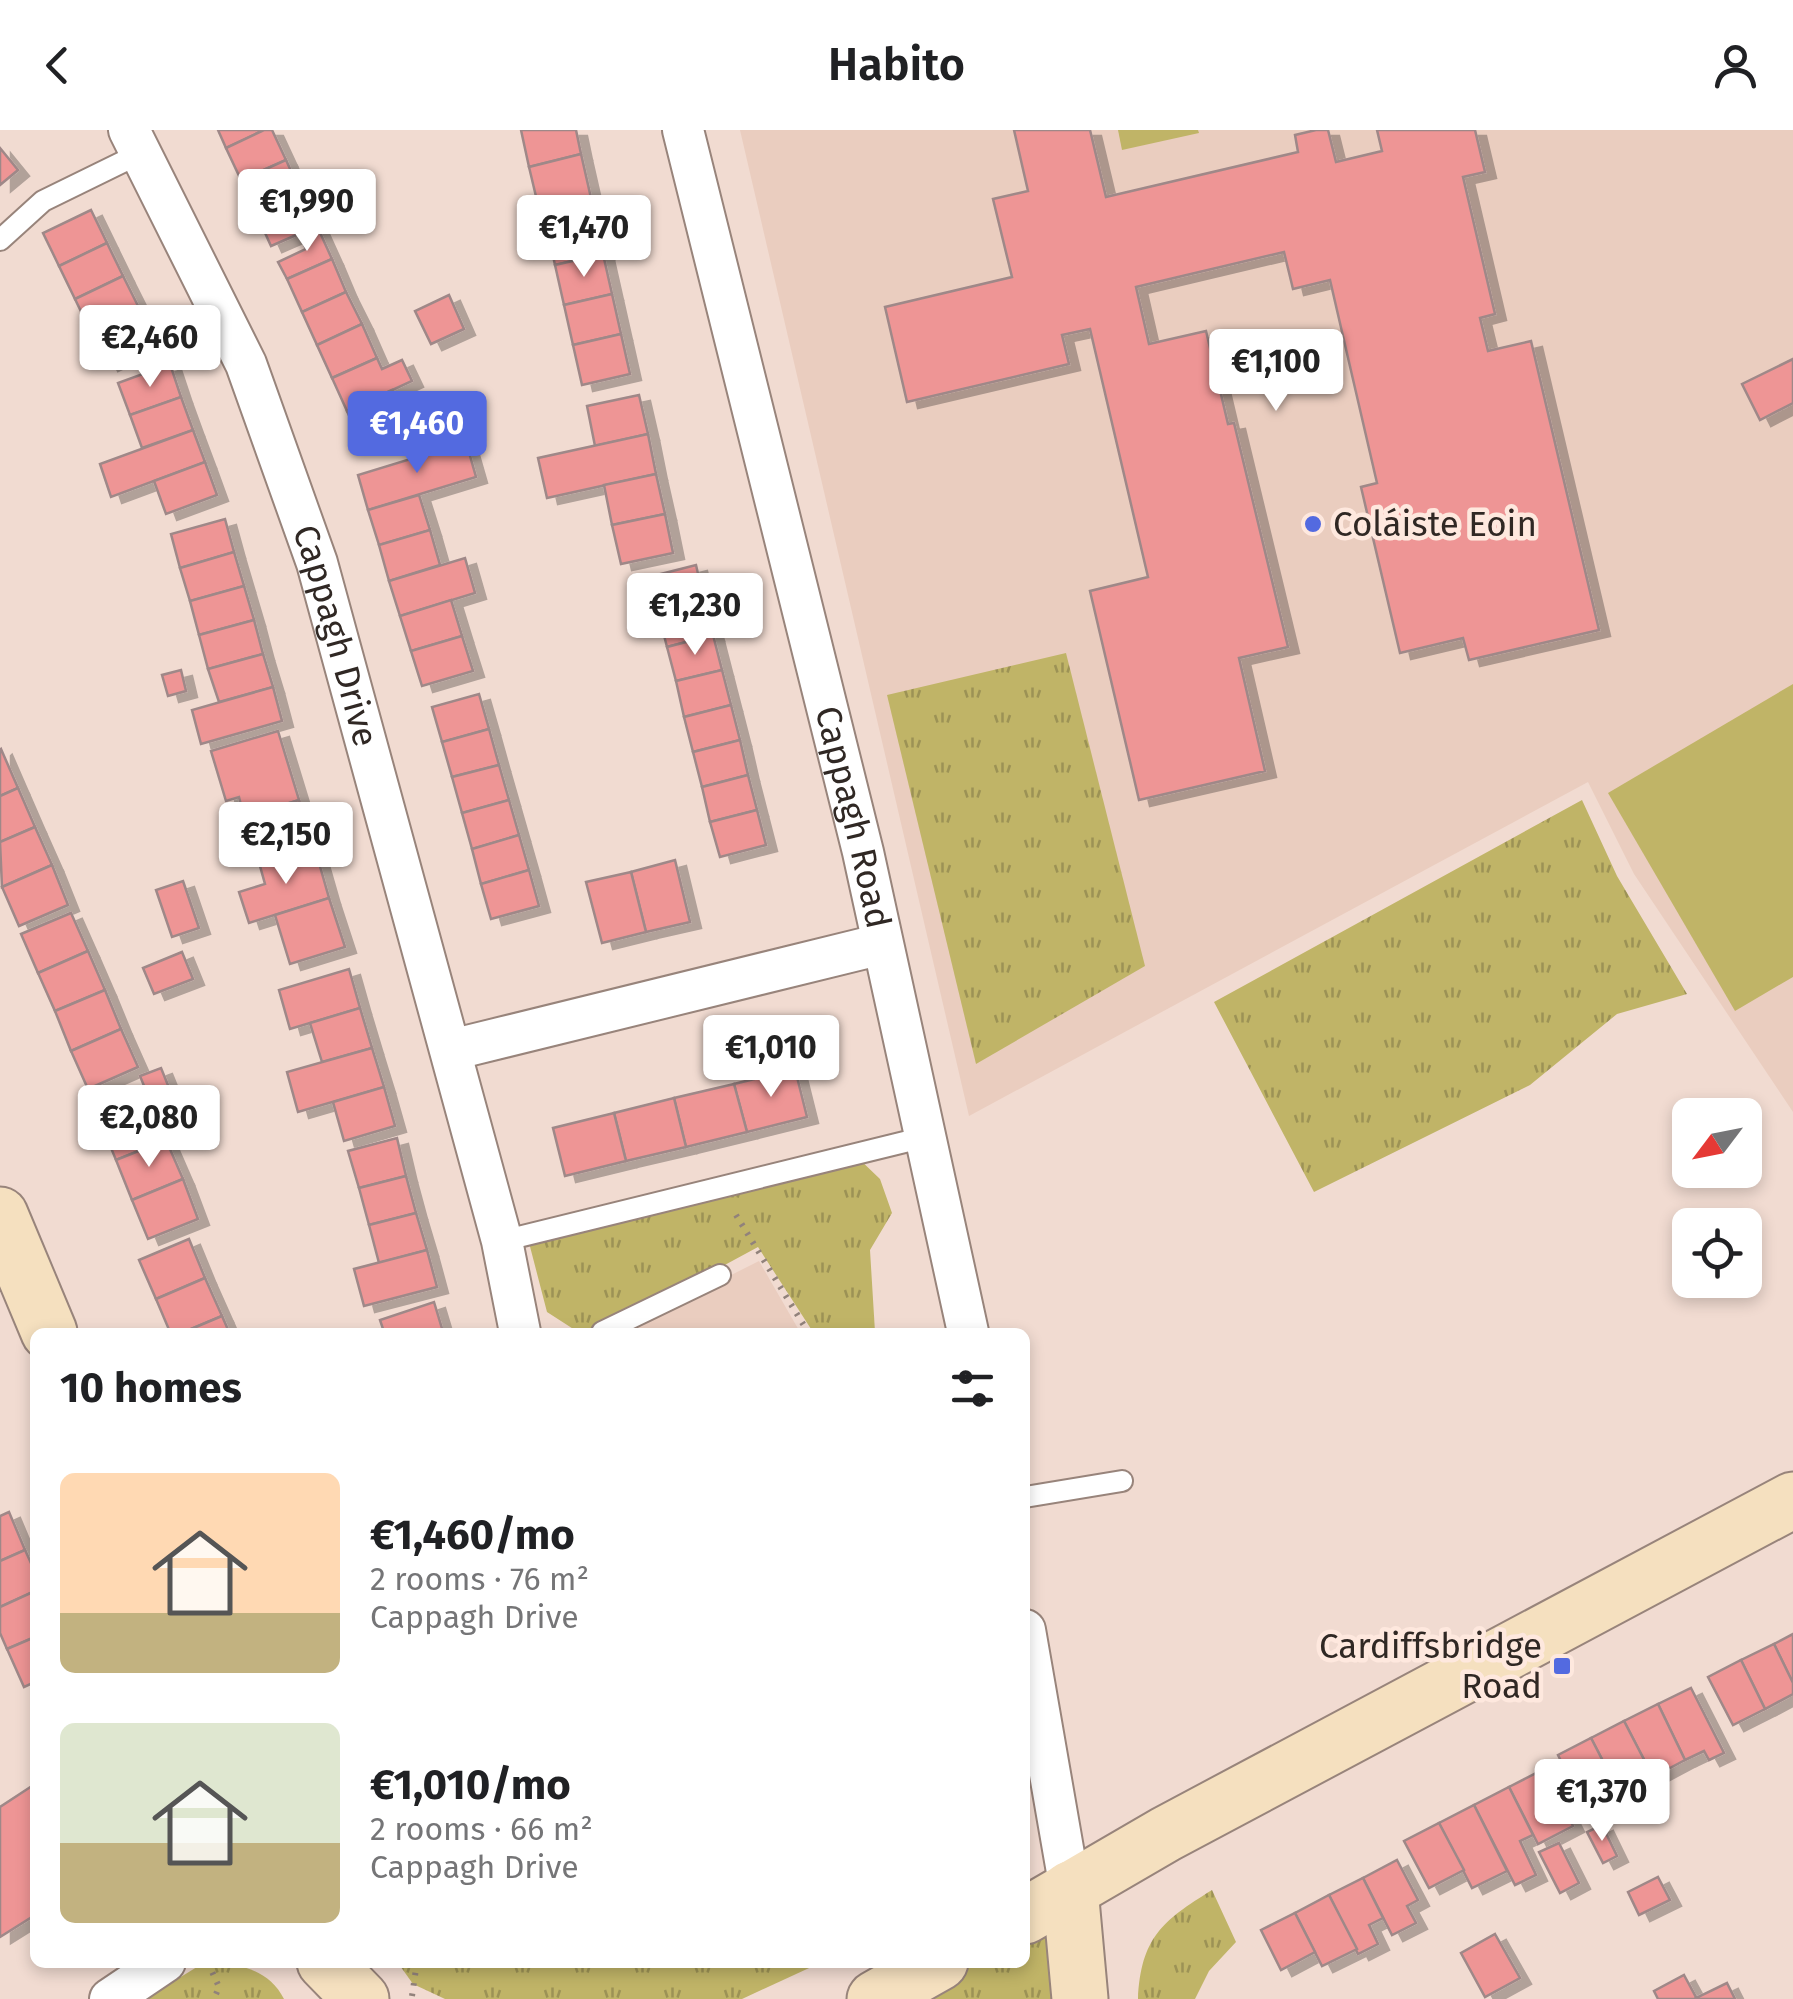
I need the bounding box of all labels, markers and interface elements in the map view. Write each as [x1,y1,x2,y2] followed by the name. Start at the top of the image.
[30,38,85,93] icon: back
[828,38,965,92] text: Habito
[1708,38,1763,93] icon: person
[226,169,388,254] pin: €1,990
[260,182,354,220] text: €1,990
[503,195,665,280] pin: €1,470
[539,208,629,246] text: €1,470
[69,305,231,390] pin: €2,460
[102,318,198,356] text: €2,460
[1195,329,1357,414] pin: €1,100
[1231,342,1321,380] text: €1,100
[336,391,498,476] pin: €1,460
[370,404,464,442] text: €1,460
[1333,503,1537,545] place label: Coláiste Eoin
[1302,513,1324,535] marker: Coláiste Eoin
[284,519,387,751] street label: Cappagh Drive
[614,573,776,658] pin: €1,230
[649,586,741,624] text: €1,230
[806,702,900,932] street label: Cappagh Road
[205,802,367,887] pin: €2,150
[241,815,331,853] text: €2,150
[690,1015,852,1100] pin: €1,010
[725,1028,817,1066] text: €1,010
[68,1085,230,1170] pin: €2,080
[100,1098,198,1136] text: €2,080
[1672,1098,1762,1188] north arrow
[1672,1098,1762,1298] map controls
[1672,1208,1762,1298] button: locate
[945,1361,1000,1416] icon: filters
[60,1363,242,1413] text: 10 homes
[370,1510,575,1560] text: €1,460/mo
[140,1513,260,1633] icon: home
[370,1560,589,1598] text: 2 rooms · 76 m²
[370,1598,579,1636] text: Cappagh Drive
[1319,1625,1542,1707] place label: Cardiffsbridge Road
[1551,1655,1573,1677] marker: Cardiffsbridge Road
[1521,1759,1683,1844] pin: €1,370
[370,1760,571,1810] text: €1,010/mo
[140,1763,260,1883] icon: home
[1557,1772,1647,1810] text: €1,370
[370,1810,593,1848] text: 2 rooms · 66 m²
[370,1848,579,1886] text: Cappagh Drive

